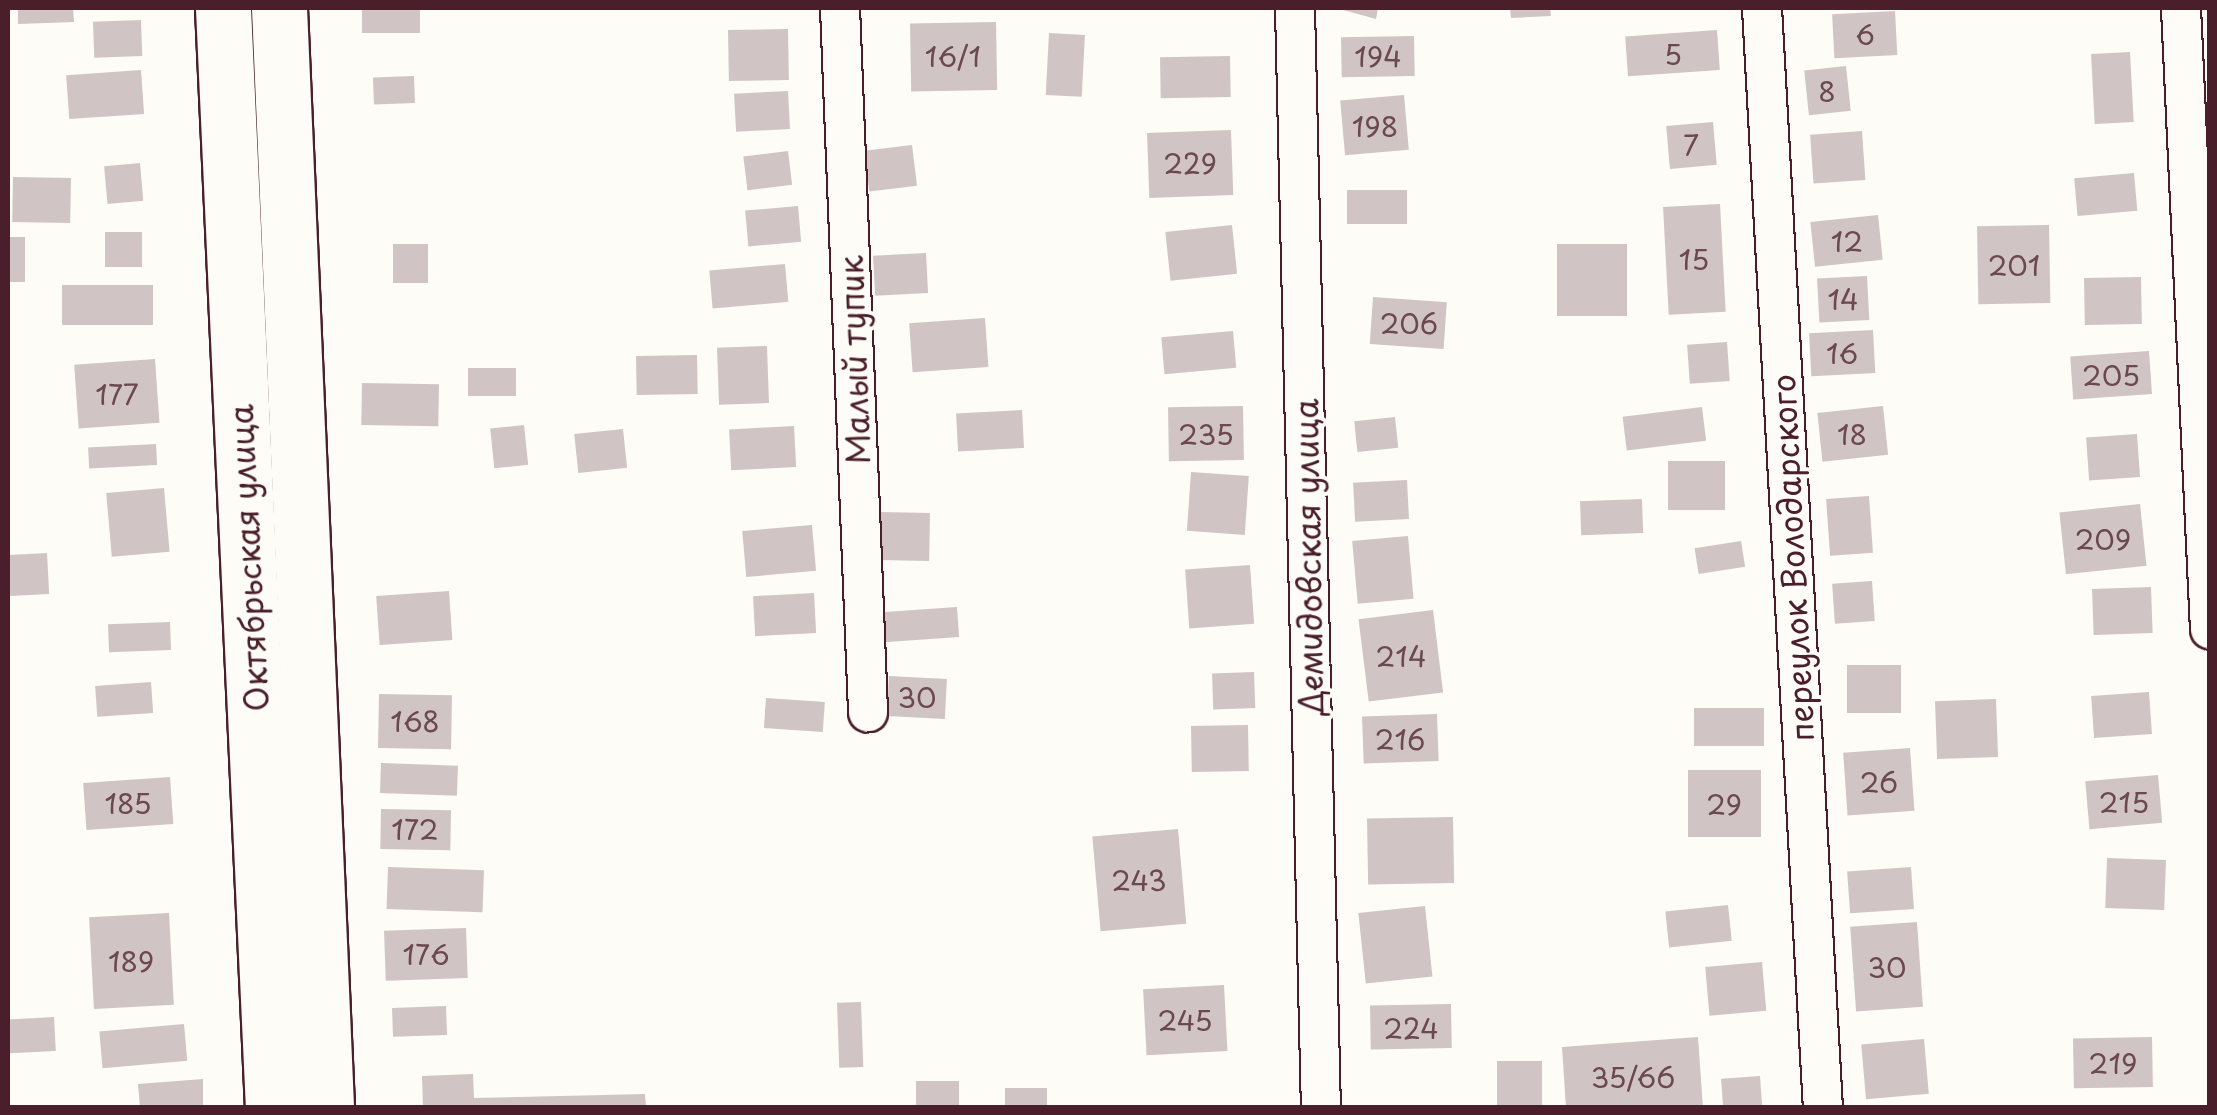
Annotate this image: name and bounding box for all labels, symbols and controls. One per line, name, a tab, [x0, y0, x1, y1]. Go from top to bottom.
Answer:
house number: 6	[1855, 17, 1875, 51]
house number: 5	[1664, 37, 1682, 71]
house number: 16/1	[925, 39, 981, 73]
house number: 194	[1354, 39, 1402, 73]
house number: 8	[1818, 74, 1836, 108]
house number: 198	[1352, 109, 1398, 143]
house number: 7	[1683, 128, 1699, 162]
house number: 229	[1163, 146, 1217, 180]
house number: 12	[1831, 224, 1863, 258]
house number: 15	[1679, 242, 1709, 276]
house number: 201	[1988, 248, 2040, 282]
street label: Малый тупик	[831, 255, 877, 465]
house number: 14	[1827, 282, 1859, 316]
house number: 206	[1380, 306, 1438, 340]
house number: 16	[1826, 336, 1858, 370]
house number: 205	[2082, 358, 2140, 392]
street label: переулок Володарского	[1763, 373, 1821, 743]
house number: 177	[95, 377, 139, 411]
street label: Демидовская улица	[1286, 398, 1330, 716]
street label: Октябрьская улица	[221, 402, 275, 714]
house number: 235	[1178, 417, 1234, 451]
house number: 18	[1837, 417, 1867, 451]
house number: 209	[2075, 522, 2131, 556]
house number: 214	[1376, 639, 1426, 673]
house number: 30	[898, 680, 936, 714]
house number: 168	[390, 704, 440, 738]
house number: 216	[1375, 722, 1425, 756]
house number: 26	[1860, 765, 1898, 799]
house number: 215	[2099, 785, 2149, 819]
house number: 185	[104, 786, 152, 820]
house number: 29	[1706, 787, 1742, 821]
house number: 172	[391, 812, 439, 846]
house number: 243	[1111, 863, 1167, 897]
house number: 176	[402, 937, 450, 971]
house number: 189	[108, 944, 154, 978]
house number: 30	[1868, 950, 1906, 984]
house number: 245	[1158, 1003, 1212, 1037]
house number: 224	[1383, 1011, 1439, 1045]
house number: 219	[2089, 1046, 2137, 1080]
house number: 35/66	[1591, 1060, 1675, 1094]

